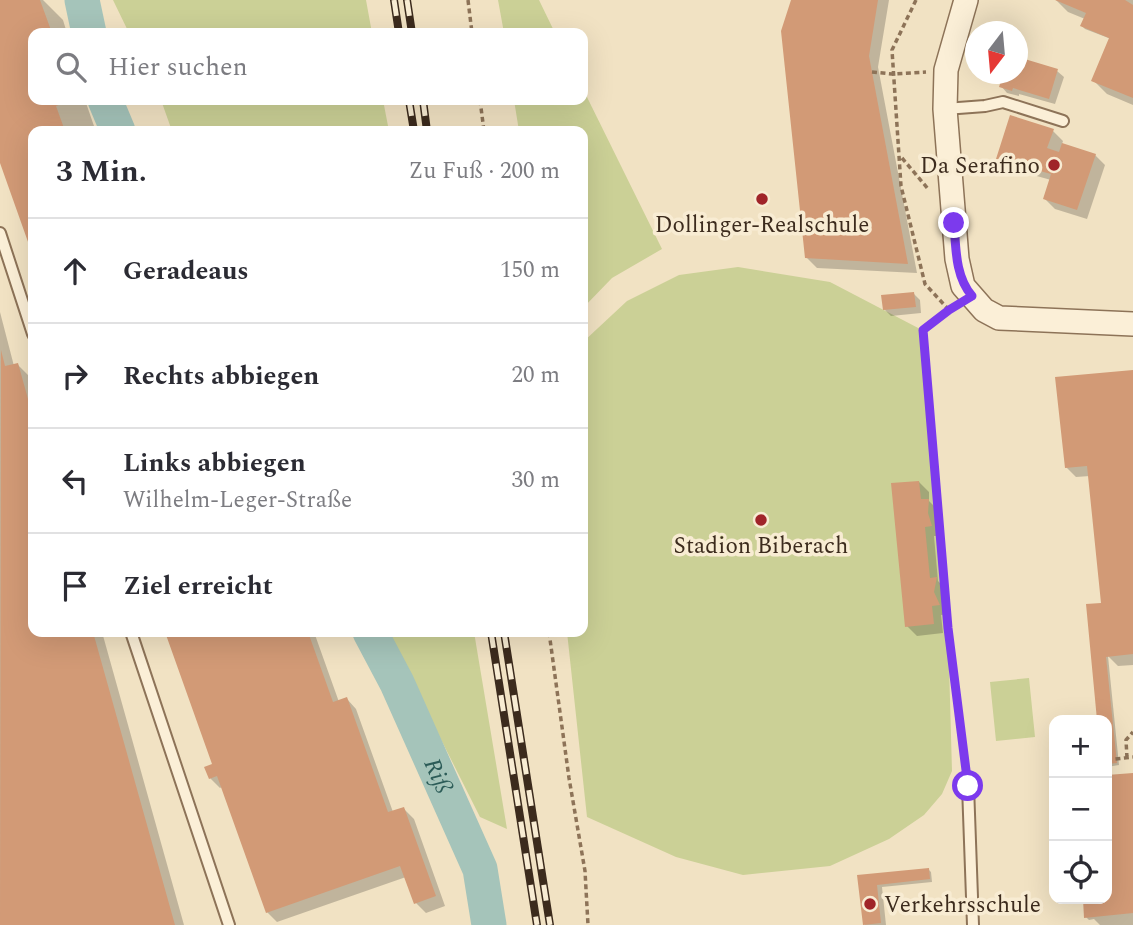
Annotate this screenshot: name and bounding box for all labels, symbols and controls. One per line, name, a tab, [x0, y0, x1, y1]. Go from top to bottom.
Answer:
north arrow	[965, 21, 1028, 84]
search box	[28, 28, 588, 105]
text: Hier suchen	[108, 47, 248, 87]
icon: search	[52, 48, 90, 86]
text: 3 Min.	[56, 149, 147, 195]
place label: Da Serafino	[920, 149, 1040, 184]
text: Zu Fuß · 200 m	[409, 154, 560, 189]
marker: Da Serafino	[1046, 157, 1062, 173]
marker: Dollinger-Realschule	[754, 191, 770, 207]
route end	[938, 207, 969, 238]
place label: Dollinger-Realschule	[655, 208, 869, 243]
text: Geradeaus	[123, 251, 249, 291]
icon: ahead	[56, 252, 94, 290]
text: 150 m	[500, 253, 560, 288]
text: Rechts abbiegen	[123, 356, 319, 396]
icon: right	[56, 357, 94, 395]
text: 20 m	[511, 358, 560, 393]
text: Links abbiegen	[123, 443, 306, 483]
icon: left	[56, 462, 94, 500]
text: 30 m	[511, 463, 560, 498]
text: Wilhelm-Leger-Straße	[123, 483, 352, 518]
marker: Stadion Biberach	[753, 512, 769, 528]
place label: Stadion Biberach	[674, 529, 848, 564]
text: Ziel erreicht	[123, 566, 273, 606]
icon: arrive	[56, 567, 94, 605]
map controls	[1049, 715, 1112, 904]
button: +	[1049, 715, 1112, 778]
water label: Riß	[414, 752, 461, 800]
route start	[952, 770, 983, 801]
button: −	[1049, 778, 1112, 841]
button: locate	[1049, 841, 1112, 904]
place label: Verkehrsschule	[884, 888, 1041, 923]
marker: Verkehrsschule	[862, 896, 878, 912]

